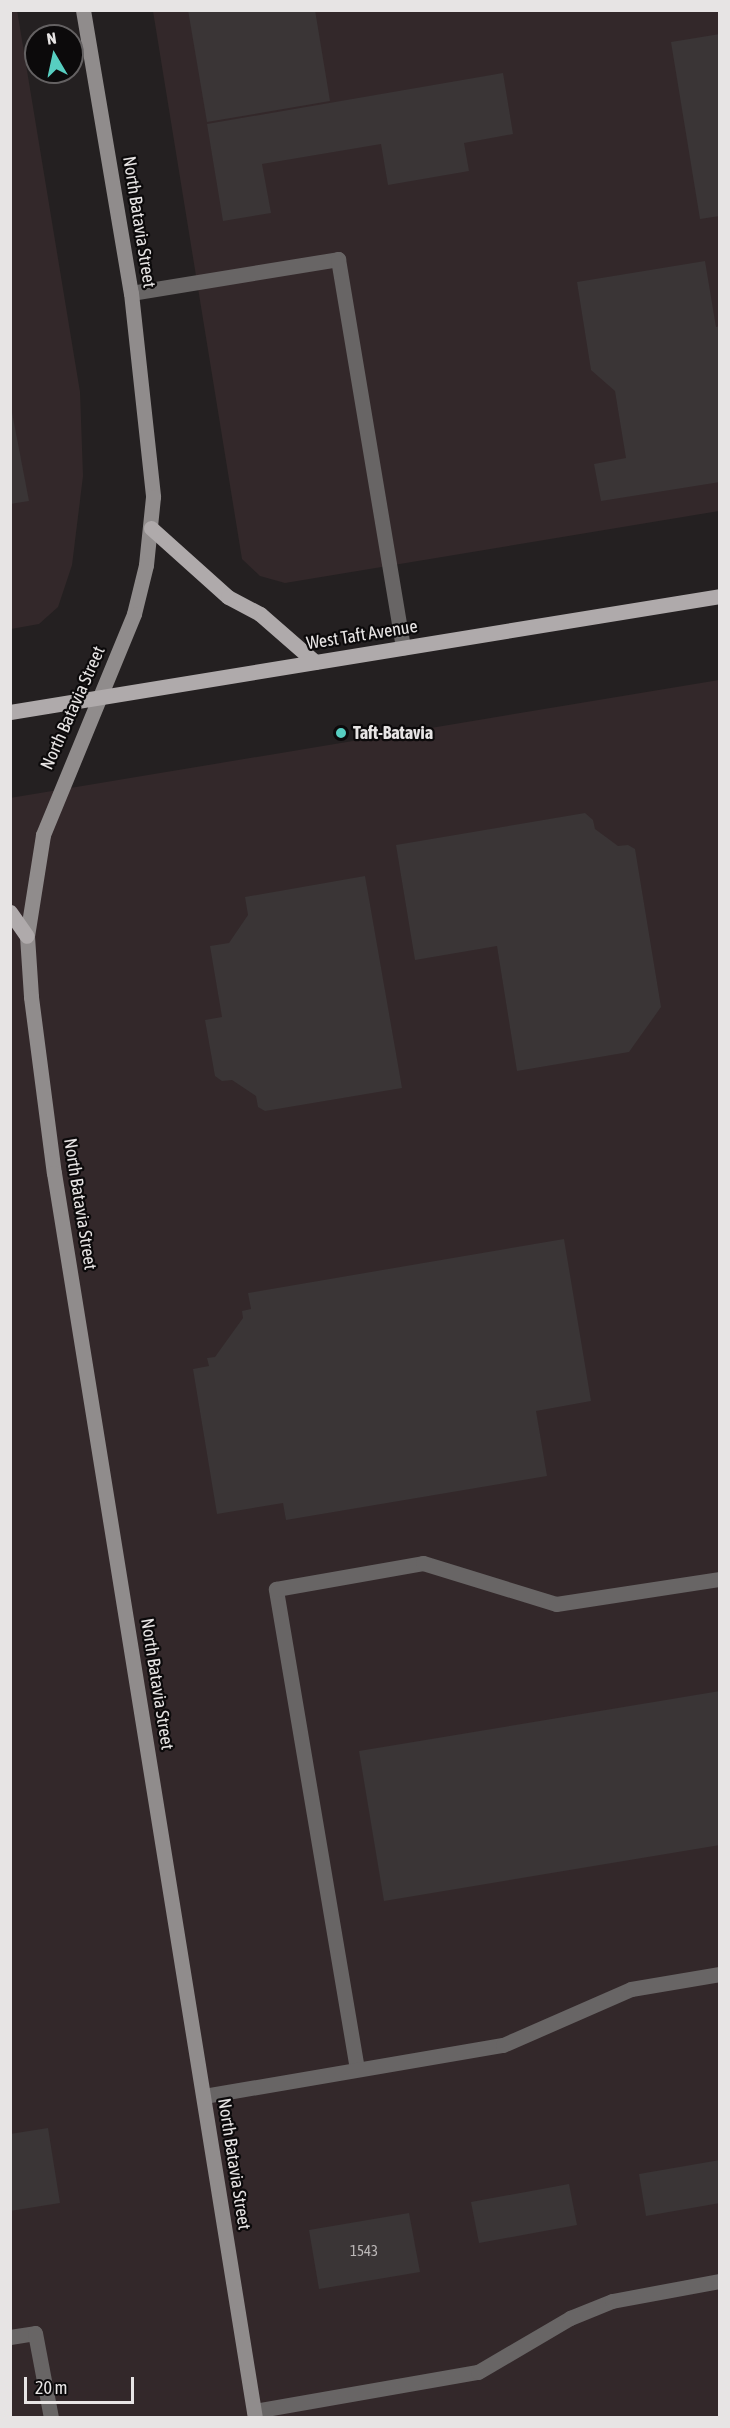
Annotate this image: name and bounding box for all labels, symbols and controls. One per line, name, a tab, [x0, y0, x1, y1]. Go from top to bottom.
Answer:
north arrow	[24, 24, 84, 84]
text: N	[45, 29, 58, 48]
street label: North Batavia Street	[118, 155, 160, 289]
street label: West Taft Avenue	[305, 616, 419, 654]
street label: North Batavia Street	[36, 643, 110, 773]
place label: Taft-Batavia	[353, 722, 433, 744]
marker: Taft-Batavia	[334, 726, 348, 740]
street label: North Batavia Street	[59, 1137, 101, 1271]
street label: North Batavia Street	[136, 1617, 178, 1751]
street label: North Batavia Street	[213, 2097, 255, 2231]
house number: 1543	[350, 2242, 378, 2260]
scale bar	[27, 2365, 136, 2403]
text: 20 m	[35, 2377, 67, 2398]

